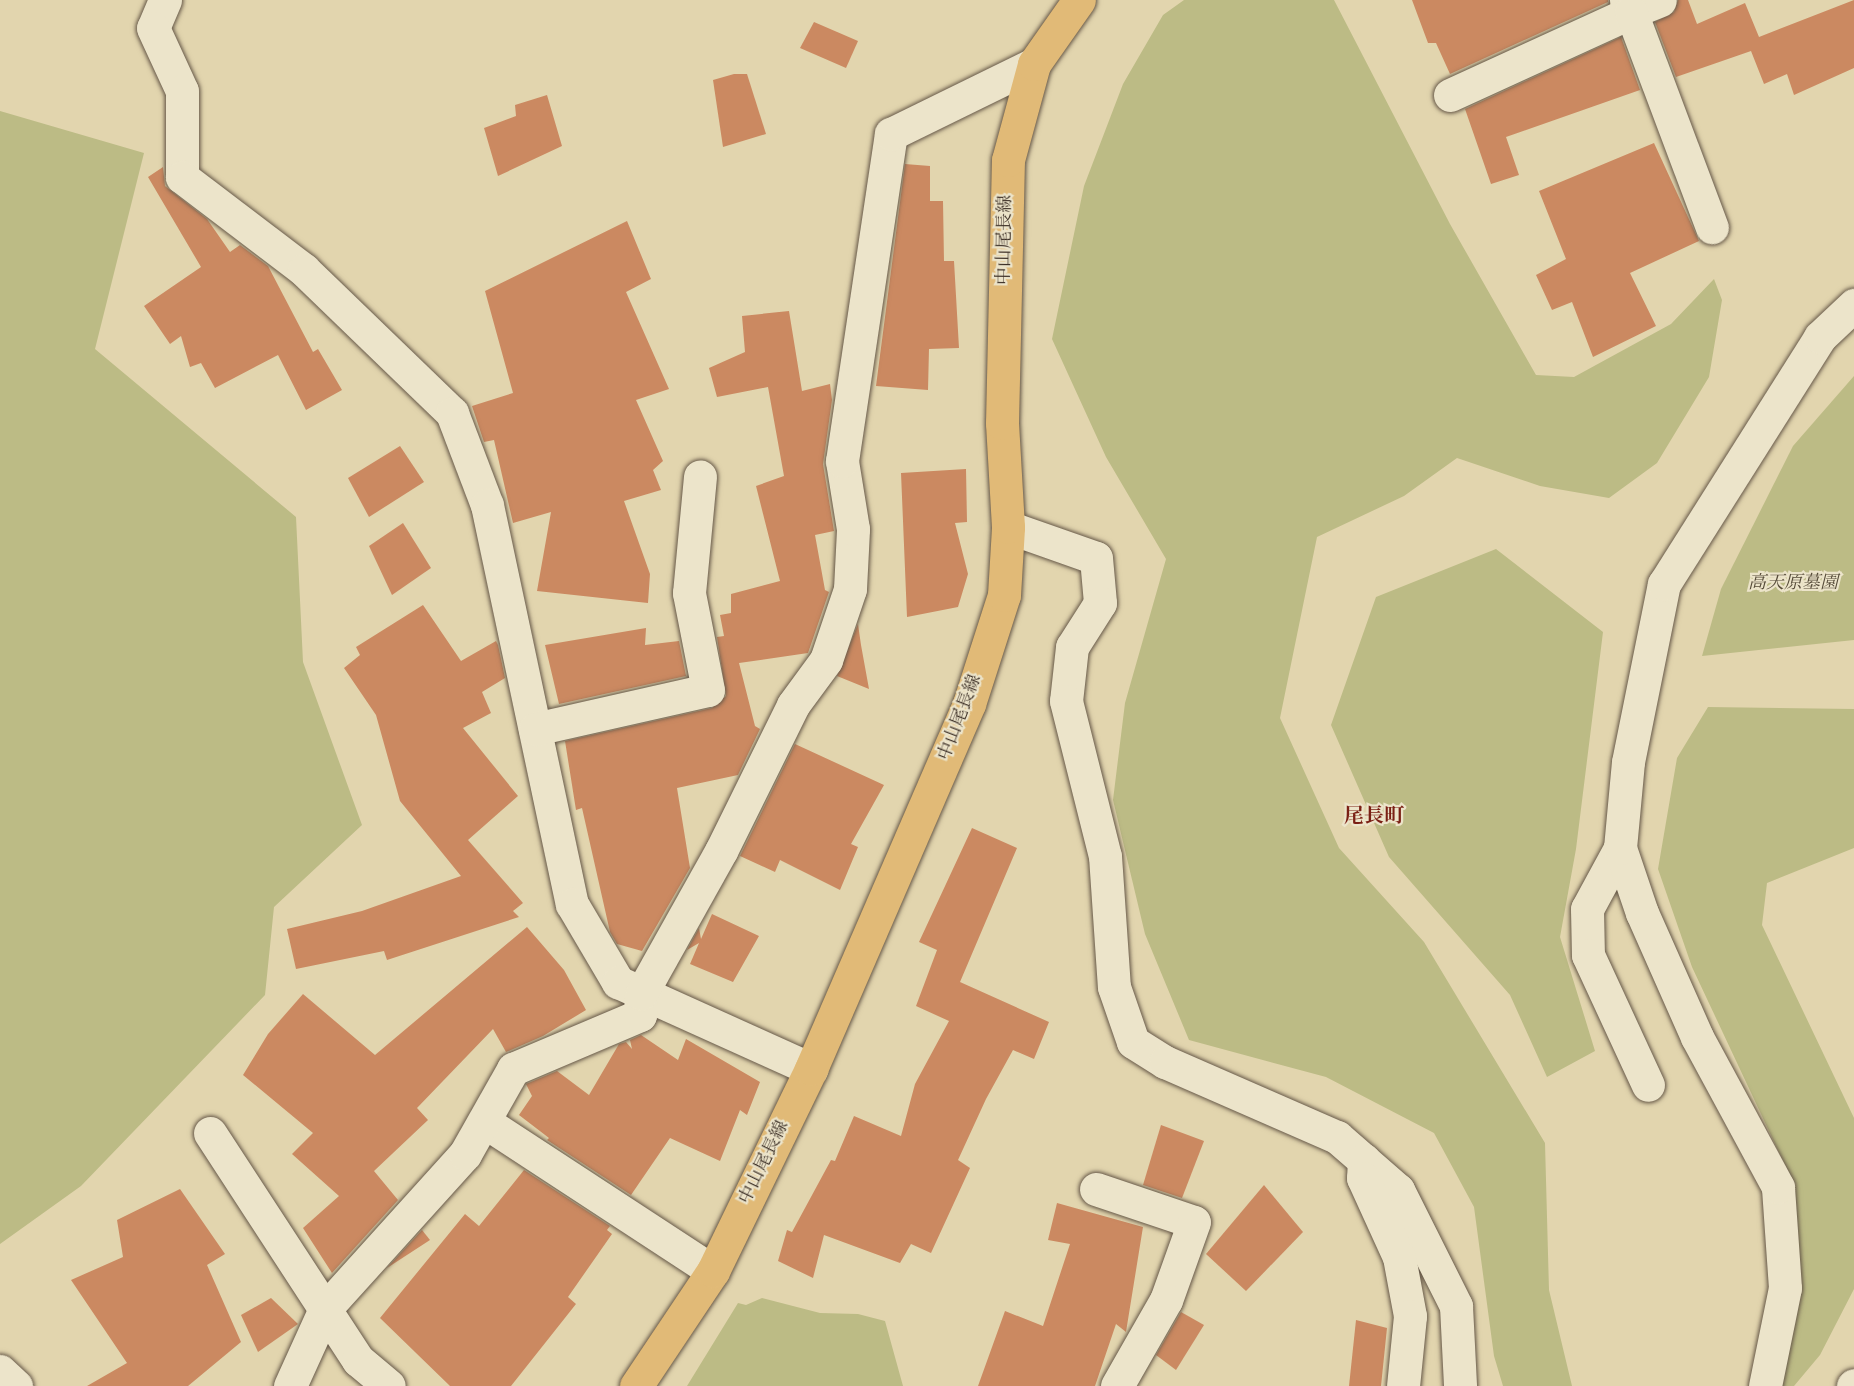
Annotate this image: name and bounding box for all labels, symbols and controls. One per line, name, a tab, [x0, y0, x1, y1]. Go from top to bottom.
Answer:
street label: 中山尾長線	[994, 195, 1018, 285]
park label: 高天原墓園	[1748, 573, 1838, 595]
street label: 中山尾長線	[935, 672, 987, 764]
district label: 尾長町	[1344, 805, 1404, 829]
street label: 中山尾長線	[736, 1118, 794, 1208]

